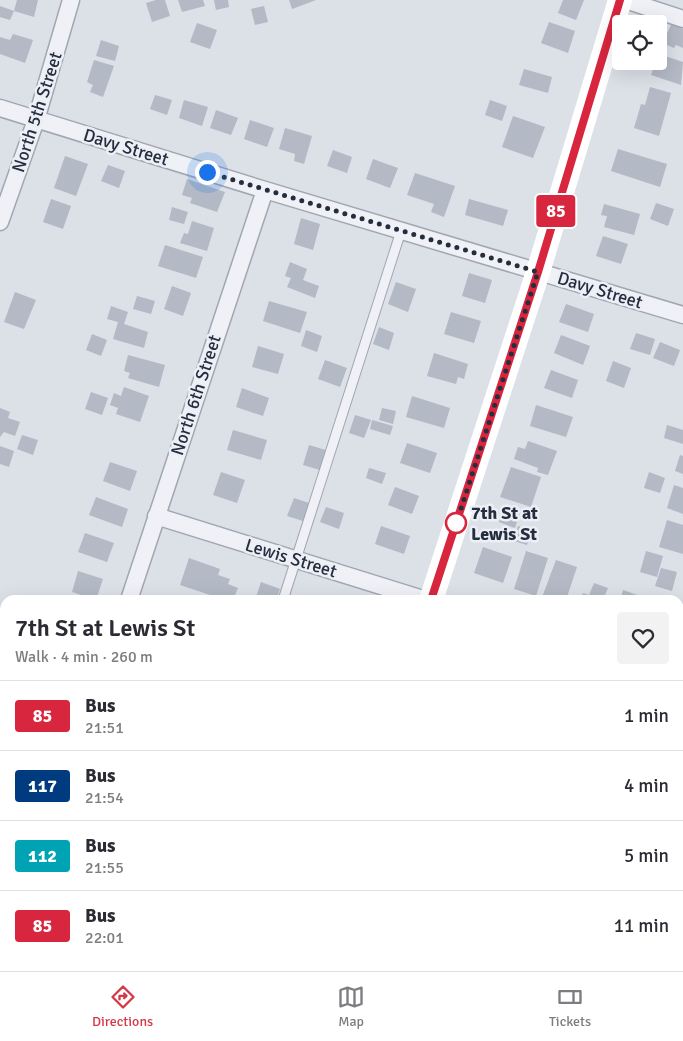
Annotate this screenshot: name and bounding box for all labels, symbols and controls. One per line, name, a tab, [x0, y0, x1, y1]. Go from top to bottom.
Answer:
map controls	[612, 15, 667, 70]
button: locate	[612, 15, 667, 70]
street label: North 5th Street	[7, 49, 67, 175]
street label: Davy Street	[81, 124, 171, 170]
your location	[195, 160, 220, 185]
line badge: 85	[534, 195, 578, 227]
text: 85	[546, 200, 566, 222]
street label: Davy Street	[555, 267, 645, 313]
street label: North 6th Street	[166, 332, 226, 458]
place label: 7th St at Lewis St	[471, 502, 538, 545]
marker: 7th St at Lewis St	[445, 512, 467, 534]
street label: Lewis Street	[243, 534, 339, 582]
button: heart	[617, 612, 669, 664]
text: 7th St at Lewis St	[15, 613, 195, 643]
text: Walk · 4 min · 260 m	[15, 647, 153, 667]
text: Bus	[85, 694, 116, 718]
text: 1 min	[624, 704, 669, 728]
text: 85	[33, 705, 52, 727]
text: 21:51	[85, 718, 124, 738]
text: Bus	[85, 764, 116, 788]
text: 4 min	[624, 774, 669, 798]
text: 117	[28, 775, 57, 797]
text: 21:54	[85, 788, 124, 808]
text: Bus	[85, 834, 116, 858]
text: 5 min	[624, 844, 669, 868]
text: 112	[28, 845, 57, 867]
text: 21:55	[85, 858, 124, 878]
text: Bus	[85, 904, 116, 928]
text: 11 min	[614, 914, 669, 938]
text: 85	[33, 915, 52, 937]
text: 22:01	[85, 928, 124, 948]
tab: Directions	[92, 983, 153, 1030]
tab: Map	[337, 983, 365, 1030]
tab: Tickets	[549, 983, 591, 1030]

